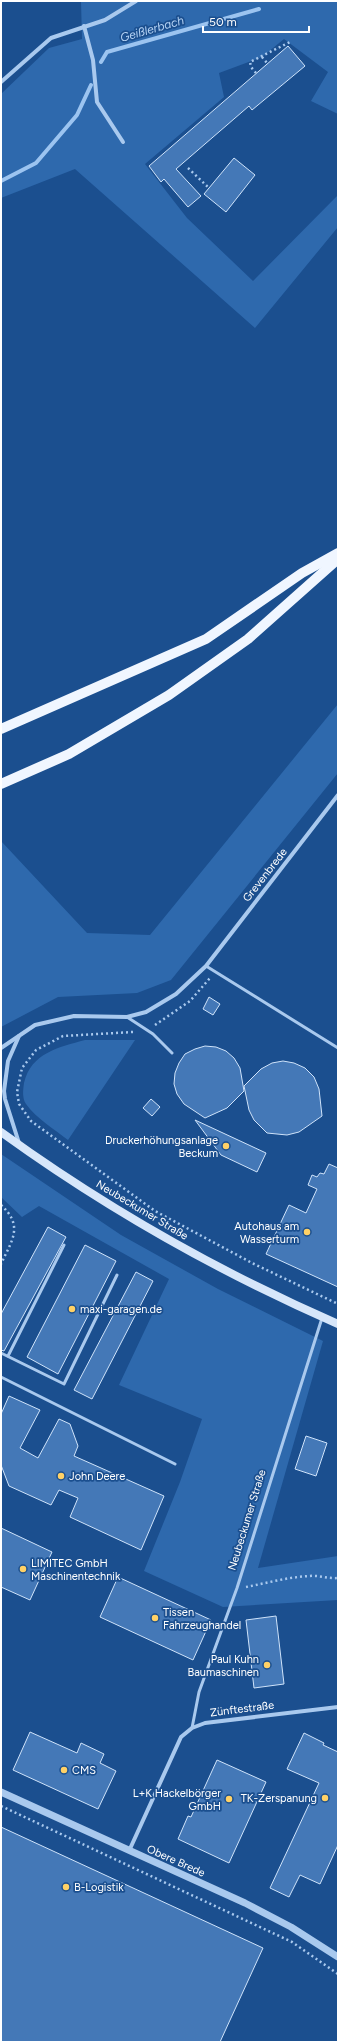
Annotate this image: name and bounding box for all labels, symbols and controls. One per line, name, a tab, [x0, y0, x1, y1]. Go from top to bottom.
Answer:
scale bar	[203, 8, 309, 34]
water label: Geißlerbach	[118, 13, 186, 45]
text: 50 m	[209, 15, 237, 29]
street label: Grevenbrede	[240, 846, 290, 904]
place label: Druckerhöhungsanlage Beckum	[105, 1134, 218, 1160]
marker: Druckerhöhungsanlage Beckum	[221, 1141, 231, 1151]
street label: Neubeckumer Straße	[94, 1177, 190, 1243]
place label: Autohaus am Wasserturm	[234, 1220, 299, 1246]
marker: Autohaus am Wasserturm	[302, 1227, 312, 1237]
place label: maxi-garagen.de	[80, 1303, 162, 1316]
marker: maxi-garagen.de	[67, 1304, 77, 1314]
street label: Neubeckumer Straße	[225, 1468, 269, 1572]
place label: John Deere	[69, 1470, 125, 1483]
marker: John Deere	[56, 1471, 66, 1481]
place label: LIMITEC GmbH Maschinentechnik	[31, 1557, 121, 1583]
marker: LIMITEC GmbH Maschinentechnik	[18, 1564, 28, 1574]
place label: Tissen Fahrzeughandel	[163, 1606, 241, 1632]
marker: Tissen Fahrzeughandel	[150, 1613, 160, 1623]
place label: Paul Kuhn Baumaschinen	[188, 1653, 259, 1679]
marker: Paul Kuhn Baumaschinen	[262, 1660, 272, 1670]
street label: Zünftestraße	[209, 1699, 275, 1719]
place label: CMS	[72, 1764, 96, 1777]
marker: CMS	[59, 1765, 69, 1775]
place label: L+K Hackelbörger GmbH	[133, 1787, 221, 1813]
place label: TK-Zerspanung	[241, 1792, 317, 1805]
marker: TK-Zerspanung	[320, 1793, 330, 1803]
marker: L+K Hackelbörger GmbH	[224, 1794, 234, 1804]
street label: Obere Brede	[145, 1842, 207, 1880]
place label: B-Logistik	[74, 1881, 124, 1894]
marker: B-Logistik	[61, 1882, 71, 1892]

